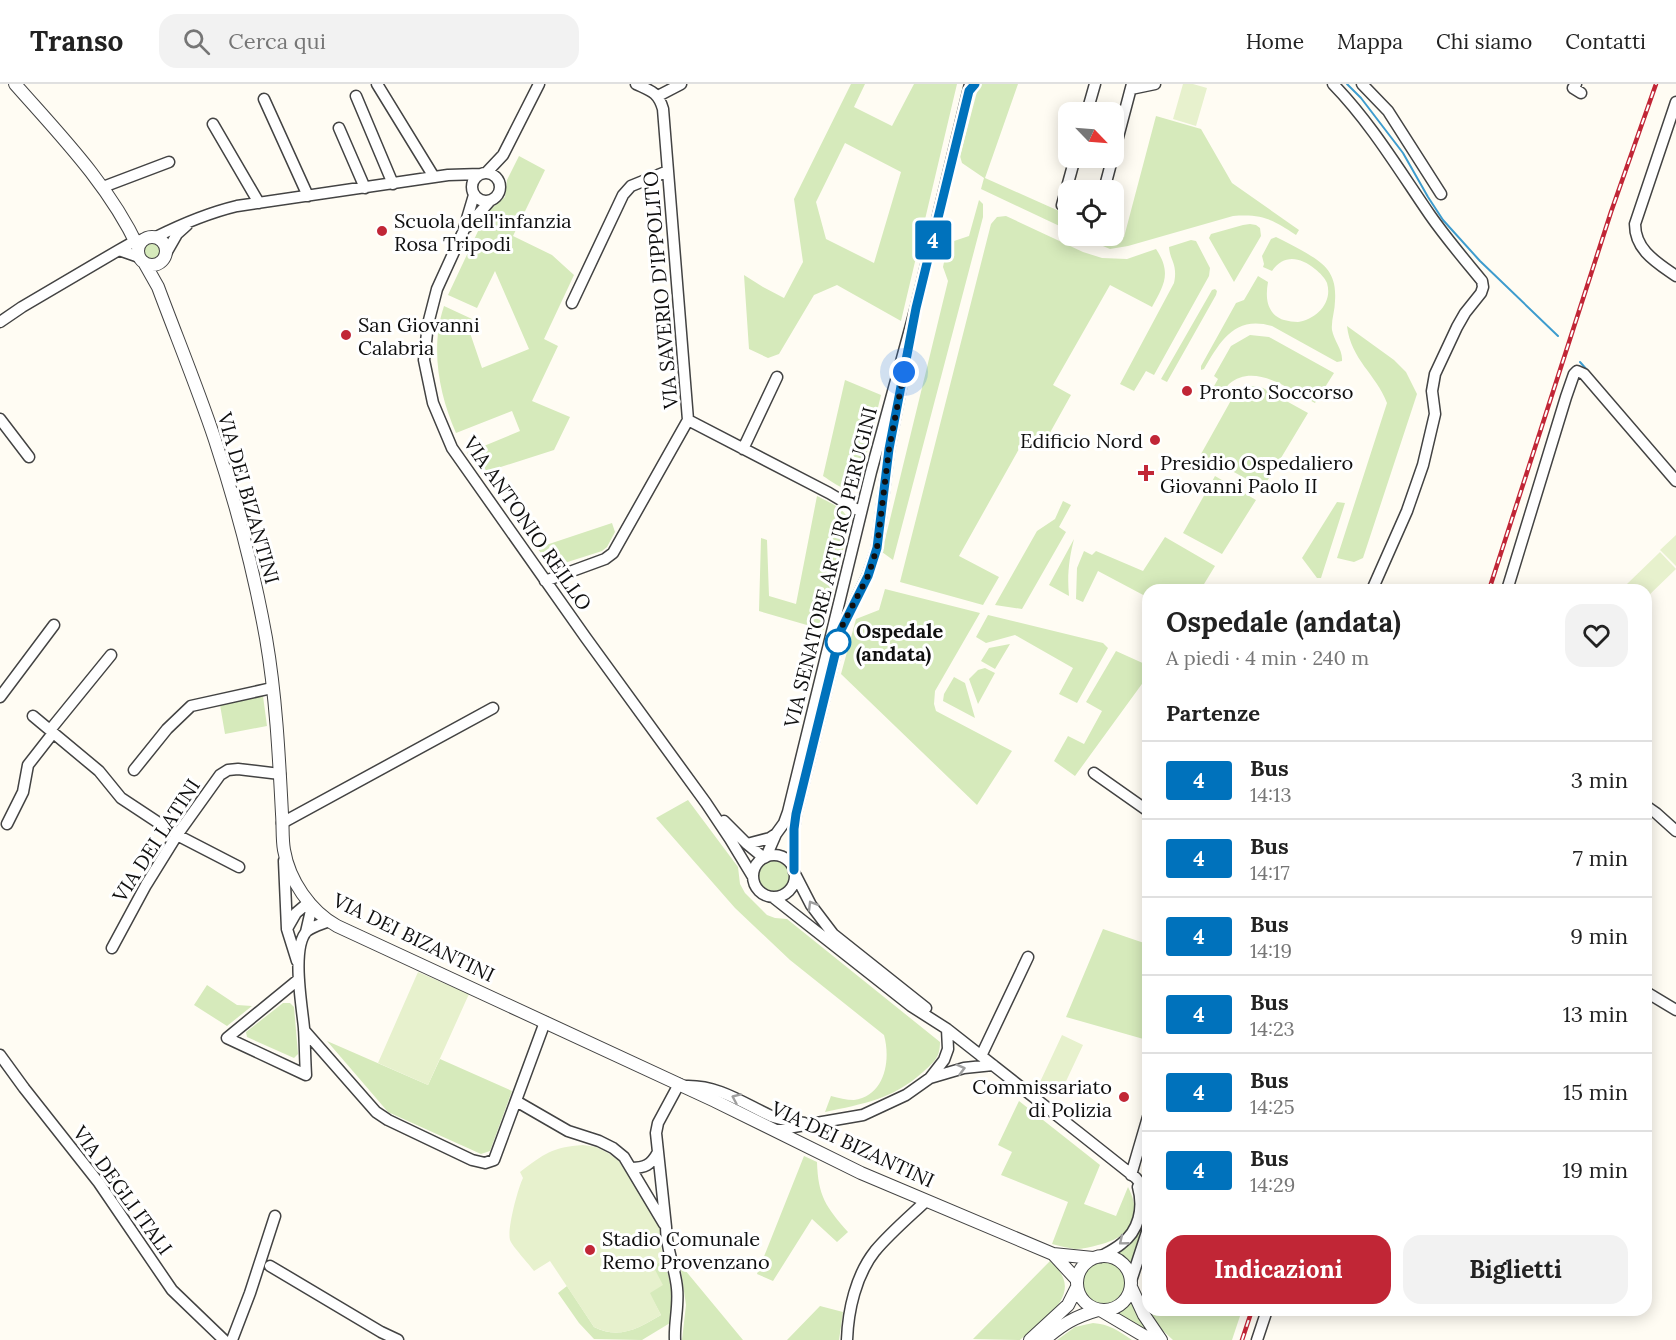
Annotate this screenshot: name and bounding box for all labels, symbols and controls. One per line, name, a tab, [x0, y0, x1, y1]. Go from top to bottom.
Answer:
search box	[159, 14, 579, 68]
text: Transo	[30, 23, 123, 59]
icon: search	[180, 25, 213, 58]
text: Cerca qui	[228, 27, 326, 55]
text: Home	[1246, 28, 1304, 55]
text: Mappa	[1337, 28, 1403, 55]
text: Chi siamo	[1436, 28, 1532, 55]
text: Contatti	[1565, 28, 1646, 55]
north arrow	[1058, 102, 1124, 168]
map controls	[1058, 102, 1124, 246]
street label: VIA SAVERIO D'IPPOLITO	[637, 170, 683, 411]
button: locate	[1058, 180, 1124, 246]
place label: Scuola dell'infanzia Rosa Tripodi	[394, 208, 572, 256]
line badge: 4	[914, 220, 952, 260]
marker: Scuola dell'infanzia Rosa Tripodi	[375, 224, 389, 238]
text: 4	[927, 227, 939, 254]
place label: San Giovanni Calabria	[358, 312, 480, 360]
marker: San Giovanni Calabria	[339, 328, 353, 342]
your location	[889, 357, 919, 387]
place label: Pronto Soccorso	[1199, 379, 1353, 404]
marker: Pronto Soccorso	[1180, 384, 1194, 398]
street label: VIA SENATORE ARTURO PERUGINI	[778, 404, 882, 731]
street label: VIA DEI BIZANTINI	[212, 409, 285, 587]
place label: Edificio Nord	[1020, 428, 1143, 453]
street label: VIA ANTONIO REILLO	[458, 430, 598, 615]
marker: Edificio Nord	[1148, 433, 1162, 447]
place label: Presidio Ospedaliero Giovanni Paolo II	[1160, 450, 1353, 498]
marker: Presidio Ospedaliero Giovanni Paolo II	[1137, 464, 1155, 482]
text: Ospedale (andata)	[1166, 604, 1401, 640]
button: heart	[1565, 604, 1628, 667]
place label: Ospedale (andata)	[856, 618, 943, 667]
marker: Ospedale (andata)	[825, 629, 851, 655]
text: A piedi · 4 min · 240 m	[1166, 645, 1369, 670]
text: Partenze	[1166, 699, 1260, 727]
text: Bus	[1250, 754, 1289, 782]
text: 3 min	[1571, 766, 1628, 794]
text: 4	[1193, 767, 1205, 794]
street label: VIA DEI LATINI	[106, 774, 205, 907]
text: 14:13	[1250, 782, 1292, 807]
text: Bus	[1250, 832, 1289, 860]
text: 7 min	[1573, 844, 1628, 872]
text: 4	[1193, 845, 1205, 872]
text: 14:17	[1250, 860, 1290, 885]
street label: VIA DEI BIZANTINI	[328, 887, 499, 987]
one-way arrow	[808, 901, 819, 911]
text: Bus	[1250, 910, 1289, 938]
text: 9 min	[1570, 922, 1628, 950]
text: 4	[1193, 923, 1205, 950]
text: 14:19	[1250, 938, 1292, 963]
text: Bus	[1250, 988, 1289, 1016]
text: 13 min	[1563, 1000, 1628, 1028]
text: 4	[1193, 1001, 1205, 1028]
text: 14:23	[1250, 1016, 1295, 1041]
one-way arrow	[955, 1064, 966, 1076]
text: Bus	[1250, 1066, 1289, 1094]
place label: Commissariato di Polizia	[972, 1074, 1112, 1122]
text: 15 min	[1563, 1078, 1628, 1106]
text: 4	[1193, 1079, 1205, 1106]
marker: Commissariato di Polizia	[1117, 1090, 1131, 1104]
one-way arrow	[731, 1093, 742, 1105]
text: 14:25	[1250, 1094, 1295, 1119]
street label: VIA DEI BIZANTINI	[767, 1095, 938, 1193]
street label: VIA DEGLI ITALI	[67, 1120, 178, 1259]
text: Bus	[1250, 1144, 1289, 1172]
text: 19 min	[1562, 1156, 1628, 1184]
text: 4	[1193, 1157, 1205, 1184]
text: 14:29	[1250, 1172, 1295, 1197]
place label: Stadio Comunale Remo Provenzano	[602, 1226, 770, 1274]
one-way arrow	[1119, 1234, 1130, 1245]
button: Indicazioni	[1166, 1235, 1391, 1304]
button: Biglietti	[1403, 1235, 1628, 1304]
marker: Stadio Comunale Remo Provenzano	[583, 1243, 597, 1257]

